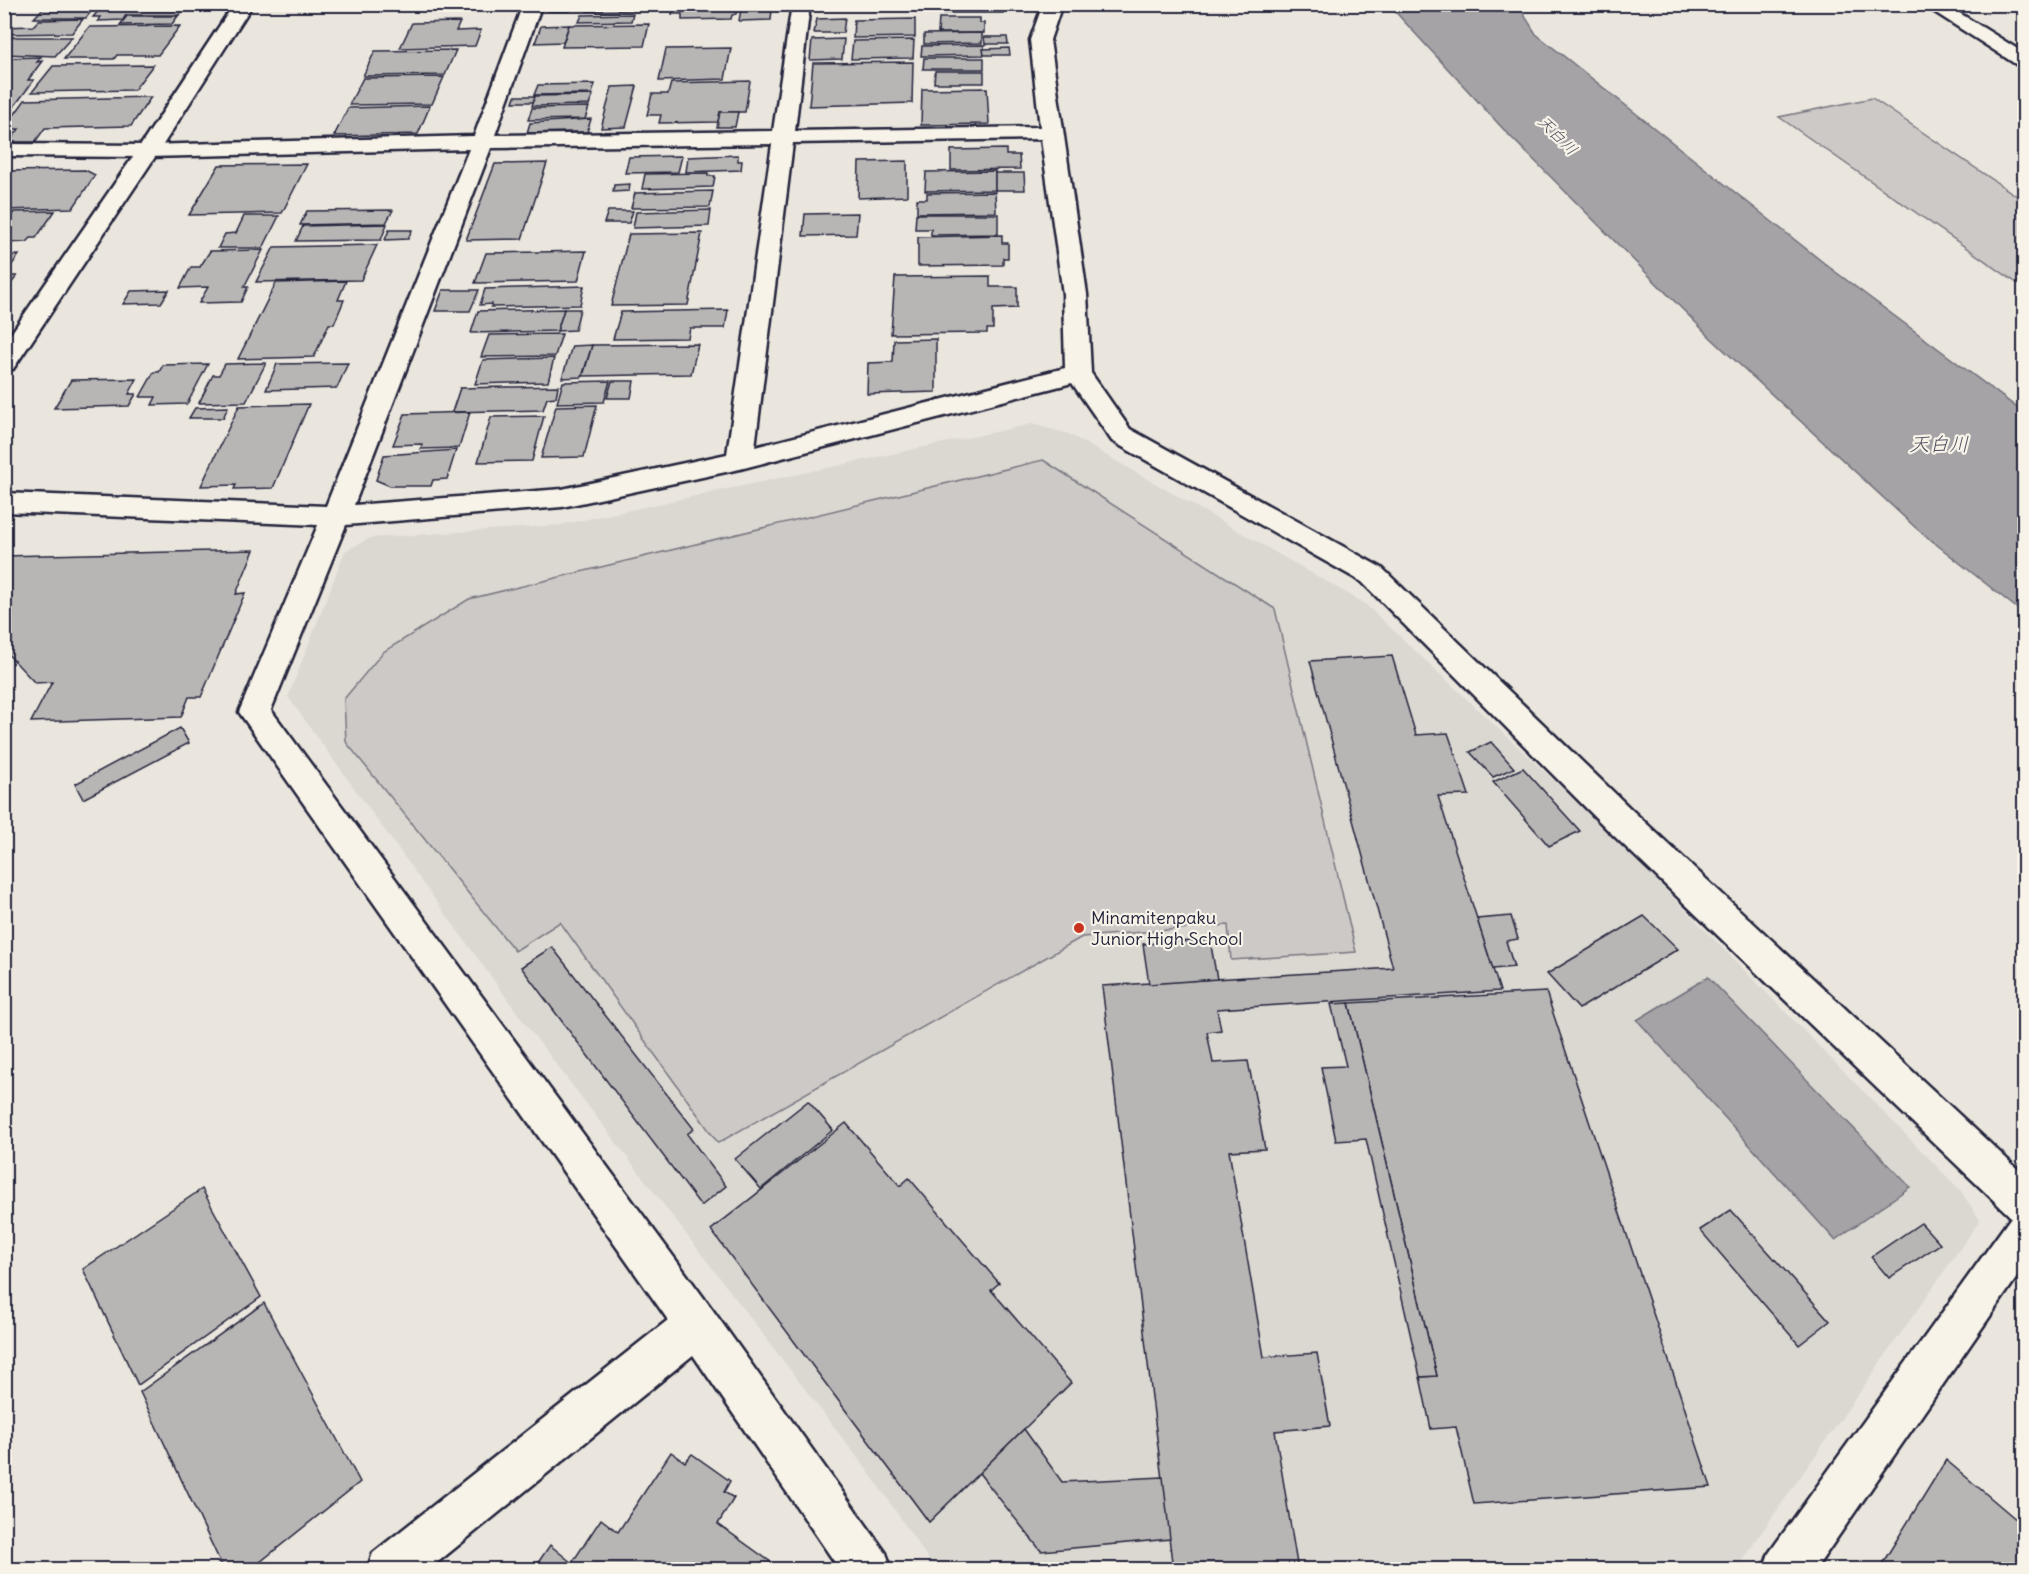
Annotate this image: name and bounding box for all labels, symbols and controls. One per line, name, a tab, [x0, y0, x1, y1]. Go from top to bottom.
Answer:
water label: 天白川	[1534, 111, 1582, 159]
water label: 天白川	[1909, 431, 1969, 456]
place label: Minamitenpaku Junior High School	[1091, 906, 1242, 950]
marker: Minamitenpaku Junior High School	[1072, 921, 1086, 935]

